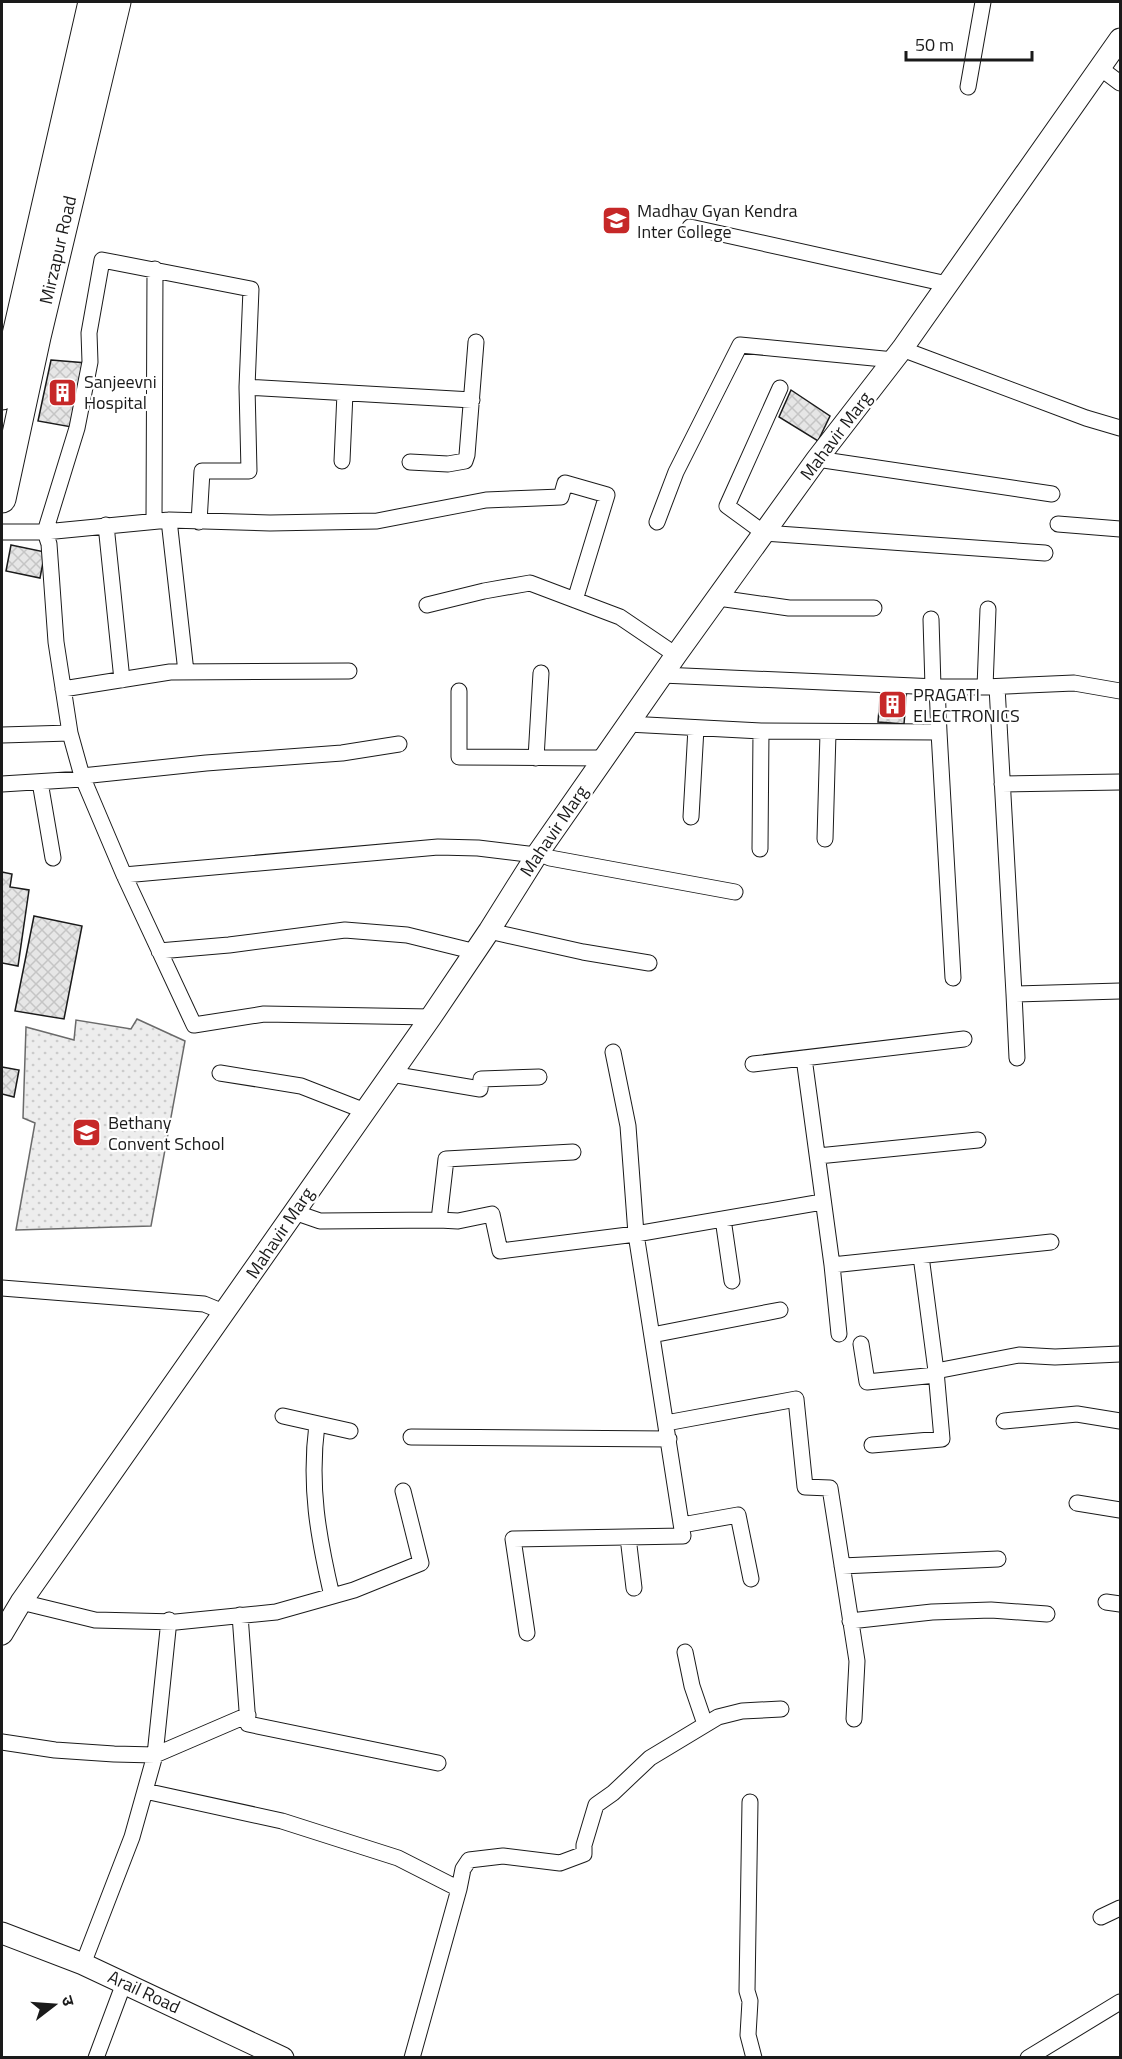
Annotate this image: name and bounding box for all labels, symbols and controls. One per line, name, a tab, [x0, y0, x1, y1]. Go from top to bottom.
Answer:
scale bar	[906, 24, 1032, 62]
text: 50 m	[915, 31, 954, 58]
street label: Mirzapur Road	[32, 193, 83, 307]
place label: Madhav Gyan Kendra Inter College	[637, 197, 798, 245]
school or university icon: Madhav Gyan Kendra Inter College	[600, 205, 632, 237]
place label: Sanjeevni Hospital	[84, 368, 157, 416]
building icon: Sanjeevni Hospital	[47, 376, 79, 408]
street label: Mahavir Marg	[793, 386, 878, 486]
place label: PRAGATI ELECTRONICS	[913, 681, 1020, 729]
building icon: PRAGATI ELECTRONICS	[876, 689, 908, 721]
street label: Mahavir Marg	[513, 780, 594, 882]
place label: Bethany Convent School	[108, 1109, 225, 1157]
school or university icon: Bethany Convent School	[71, 1117, 103, 1149]
street label: Mahavir Marg	[239, 1182, 320, 1284]
street label: Arail Road	[104, 1963, 185, 2020]
north arrow	[24, 1975, 84, 2035]
text: उ	[55, 1993, 81, 2009]

